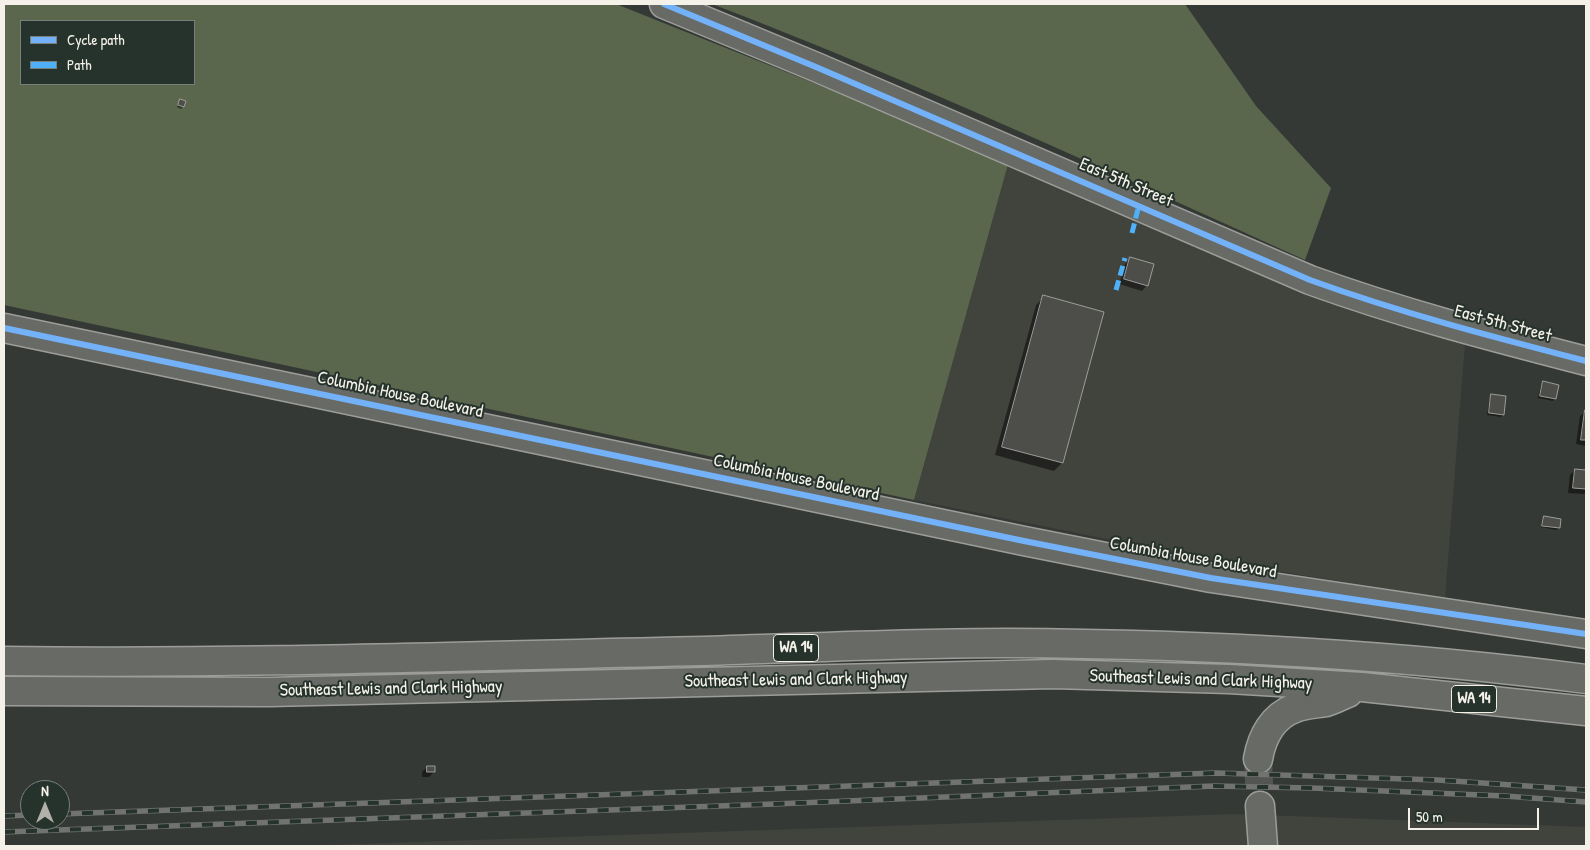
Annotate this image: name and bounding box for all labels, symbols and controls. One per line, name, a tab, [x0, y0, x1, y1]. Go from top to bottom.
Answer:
legend	[20, 20, 195, 85]
text: Cycle path	[67, 29, 125, 50]
text: Path	[67, 54, 92, 75]
street label: East 5th Street	[1076, 154, 1176, 212]
street label: East 5th Street	[1452, 301, 1554, 347]
street label: Columbia House Boulevard	[315, 367, 485, 423]
street label: Columbia House Boulevard	[711, 450, 881, 506]
street label: Columbia House Boulevard	[1108, 533, 1278, 583]
road number: WA 14	[774, 634, 818, 661]
street label: Southeast Lewis and Clark Highway	[1089, 665, 1313, 695]
street label: Southeast Lewis and Clark Highway	[684, 667, 908, 693]
street label: Southeast Lewis and Clark Highway	[279, 676, 503, 702]
road number: WA 14	[1452, 686, 1496, 712]
north arrow	[20, 780, 70, 830]
text: N	[41, 781, 49, 800]
scale bar	[1410, 798, 1541, 830]
text: 50 m	[1416, 806, 1443, 827]

